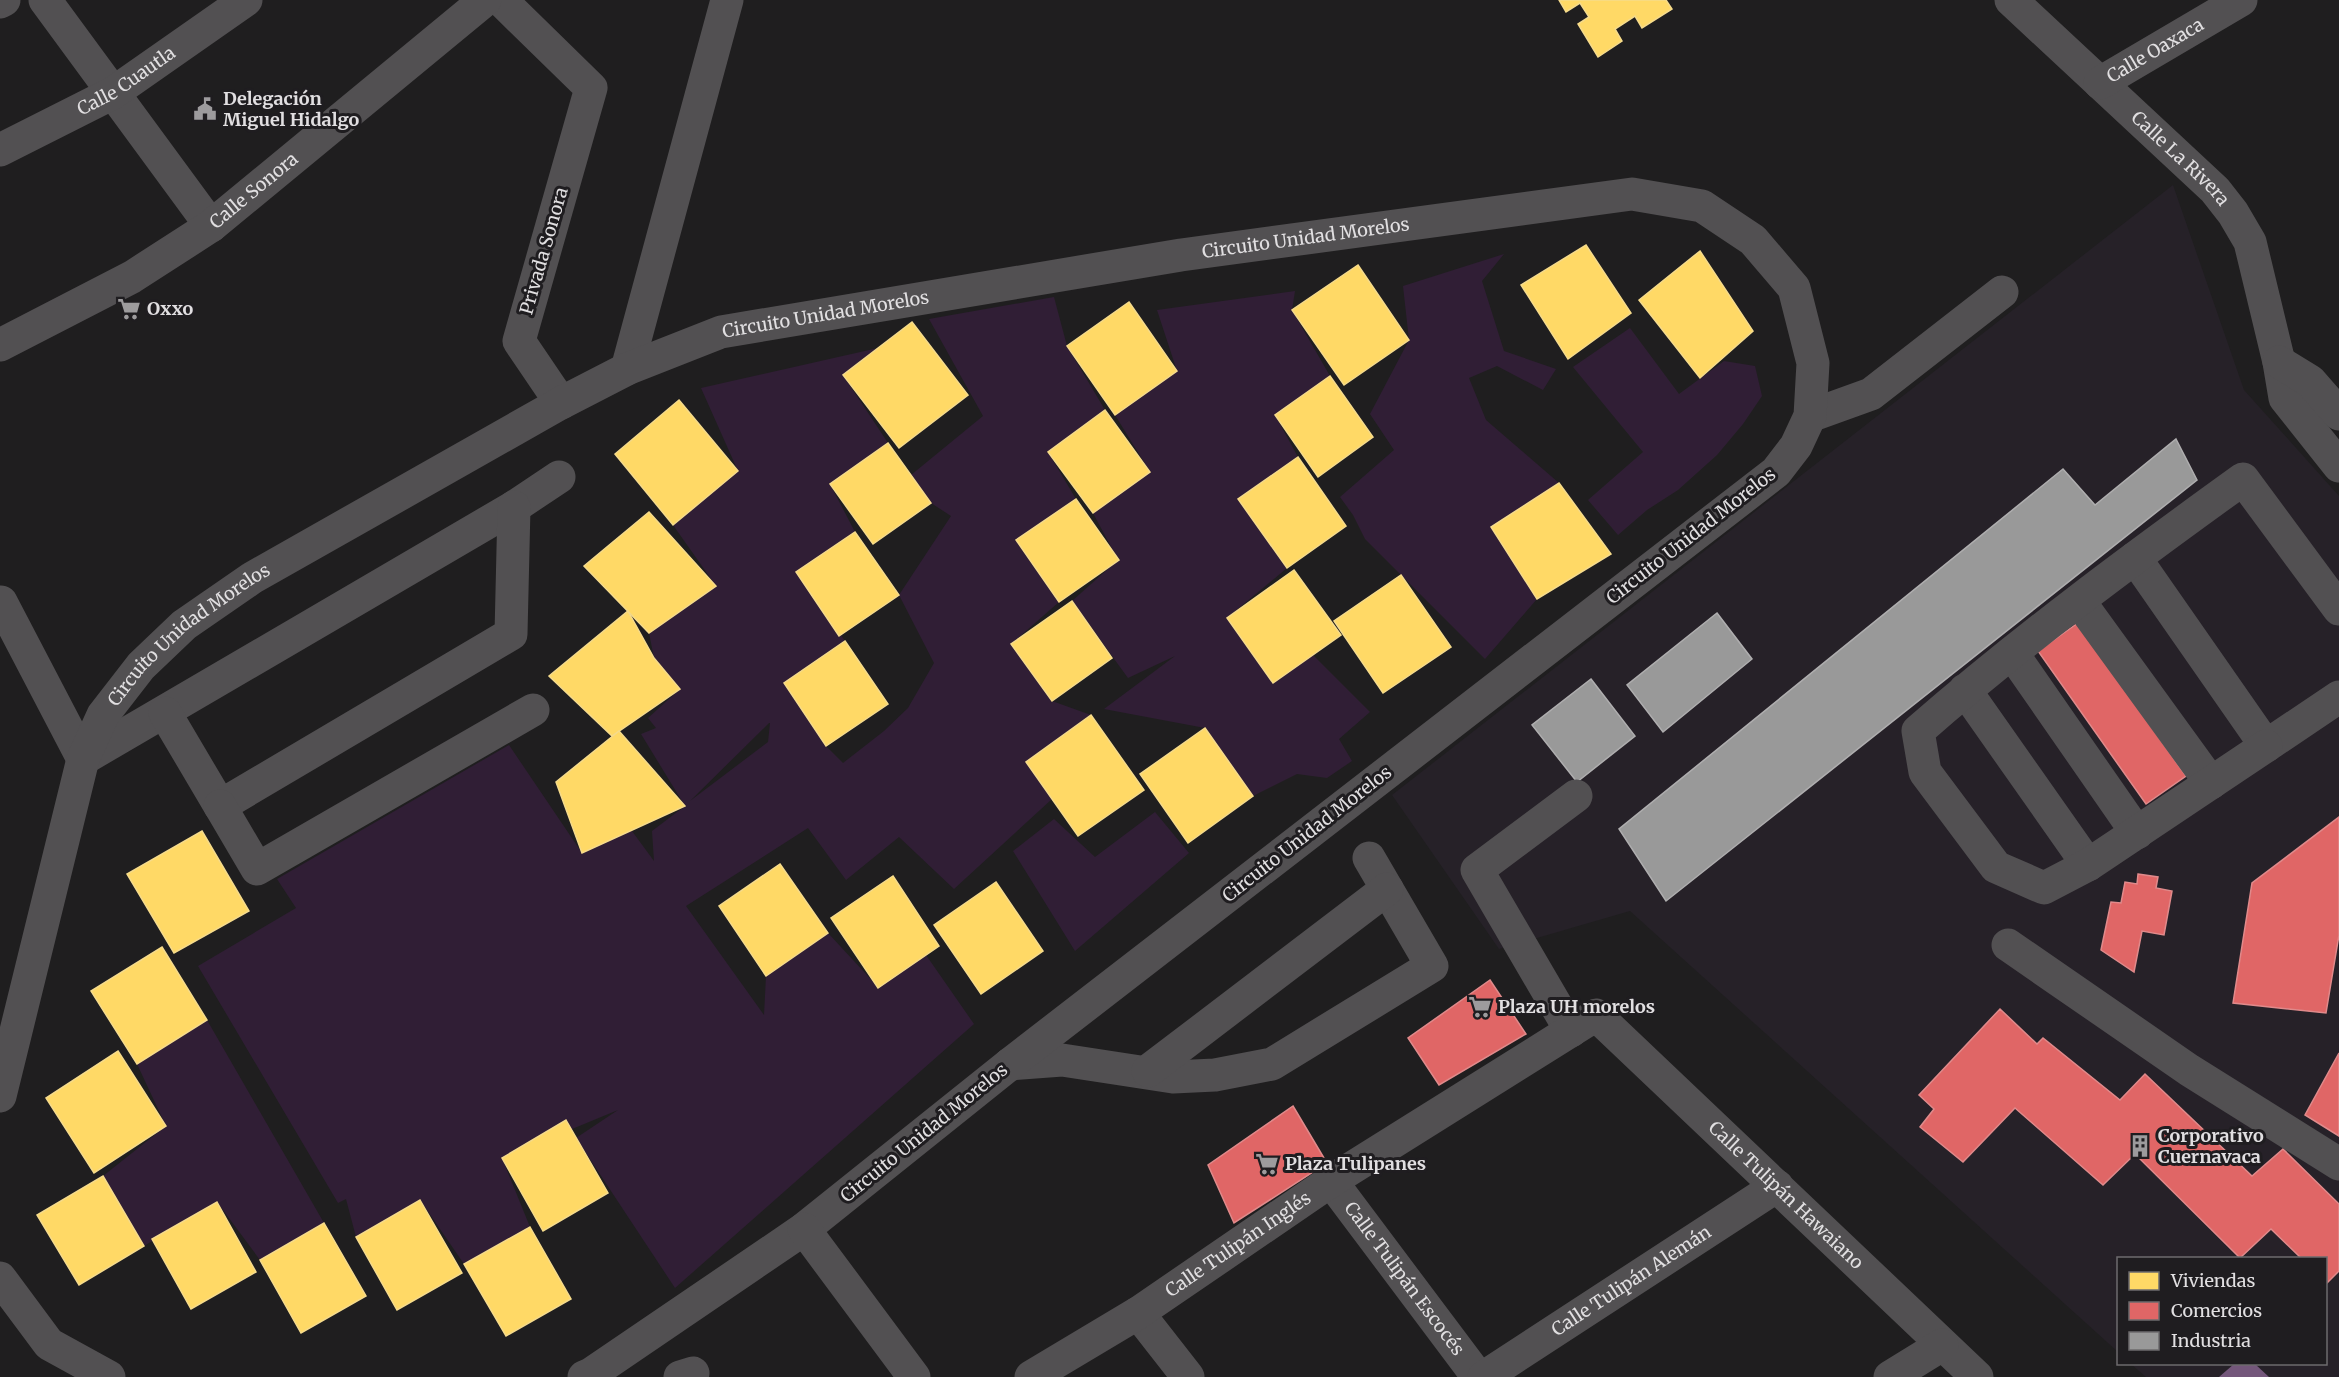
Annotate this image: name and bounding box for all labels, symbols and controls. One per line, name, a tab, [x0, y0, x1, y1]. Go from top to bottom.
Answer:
street label: Calle Oaxaca	[2102, 12, 2208, 88]
street label: Calle Cuautla	[73, 41, 180, 120]
place label: Delegación Miguel Hidalgo	[223, 87, 359, 131]
public building icon: Delegación Miguel Hidalgo	[192, 96, 218, 122]
street label: Calle La Rivera	[2127, 106, 2235, 210]
street label: Calle Sonora	[205, 147, 303, 233]
street label: Privada Sonora	[514, 184, 573, 317]
street label: Circuito Unidad Morelos	[1200, 212, 1411, 263]
street label: Circuito Unidad Morelos	[721, 285, 931, 343]
supermarket icon: Oxxo	[116, 296, 142, 322]
place label: Oxxo	[147, 297, 193, 320]
street label: Circuito Unidad Morelos	[1601, 462, 1780, 609]
street label: Circuito Unidad Morelos	[102, 558, 274, 711]
street label: Circuito Unidad Morelos	[1217, 760, 1396, 907]
supermarket icon: Plaza UH morelos	[1467, 994, 1493, 1020]
place label: Plaza UH morelos	[1498, 995, 1655, 1018]
street label: Circuito Unidad Morelos	[835, 1058, 1012, 1207]
street label: Calle Tulipán Hawaiano	[1704, 1116, 1868, 1274]
place label: Corporativo Cuernavaca	[2158, 1124, 2264, 1168]
building icon: Corporativo Cuernavaca	[2127, 1133, 2153, 1159]
supermarket icon: Plaza Tulipanes	[1254, 1151, 1280, 1177]
place label: Plaza Tulipanes	[1285, 1152, 1426, 1175]
street label: Calle Tulipán Inglés	[1161, 1186, 1315, 1302]
street label: Calle Tulipán Escocés	[1339, 1197, 1470, 1360]
street label: Calle Tulipán Alemán	[1547, 1220, 1715, 1341]
legend	[2117, 1257, 2327, 1365]
text: Viviendas	[2170, 1269, 2256, 1292]
text: Comercios	[2171, 1299, 2262, 1322]
text: Industria	[2171, 1329, 2251, 1352]

